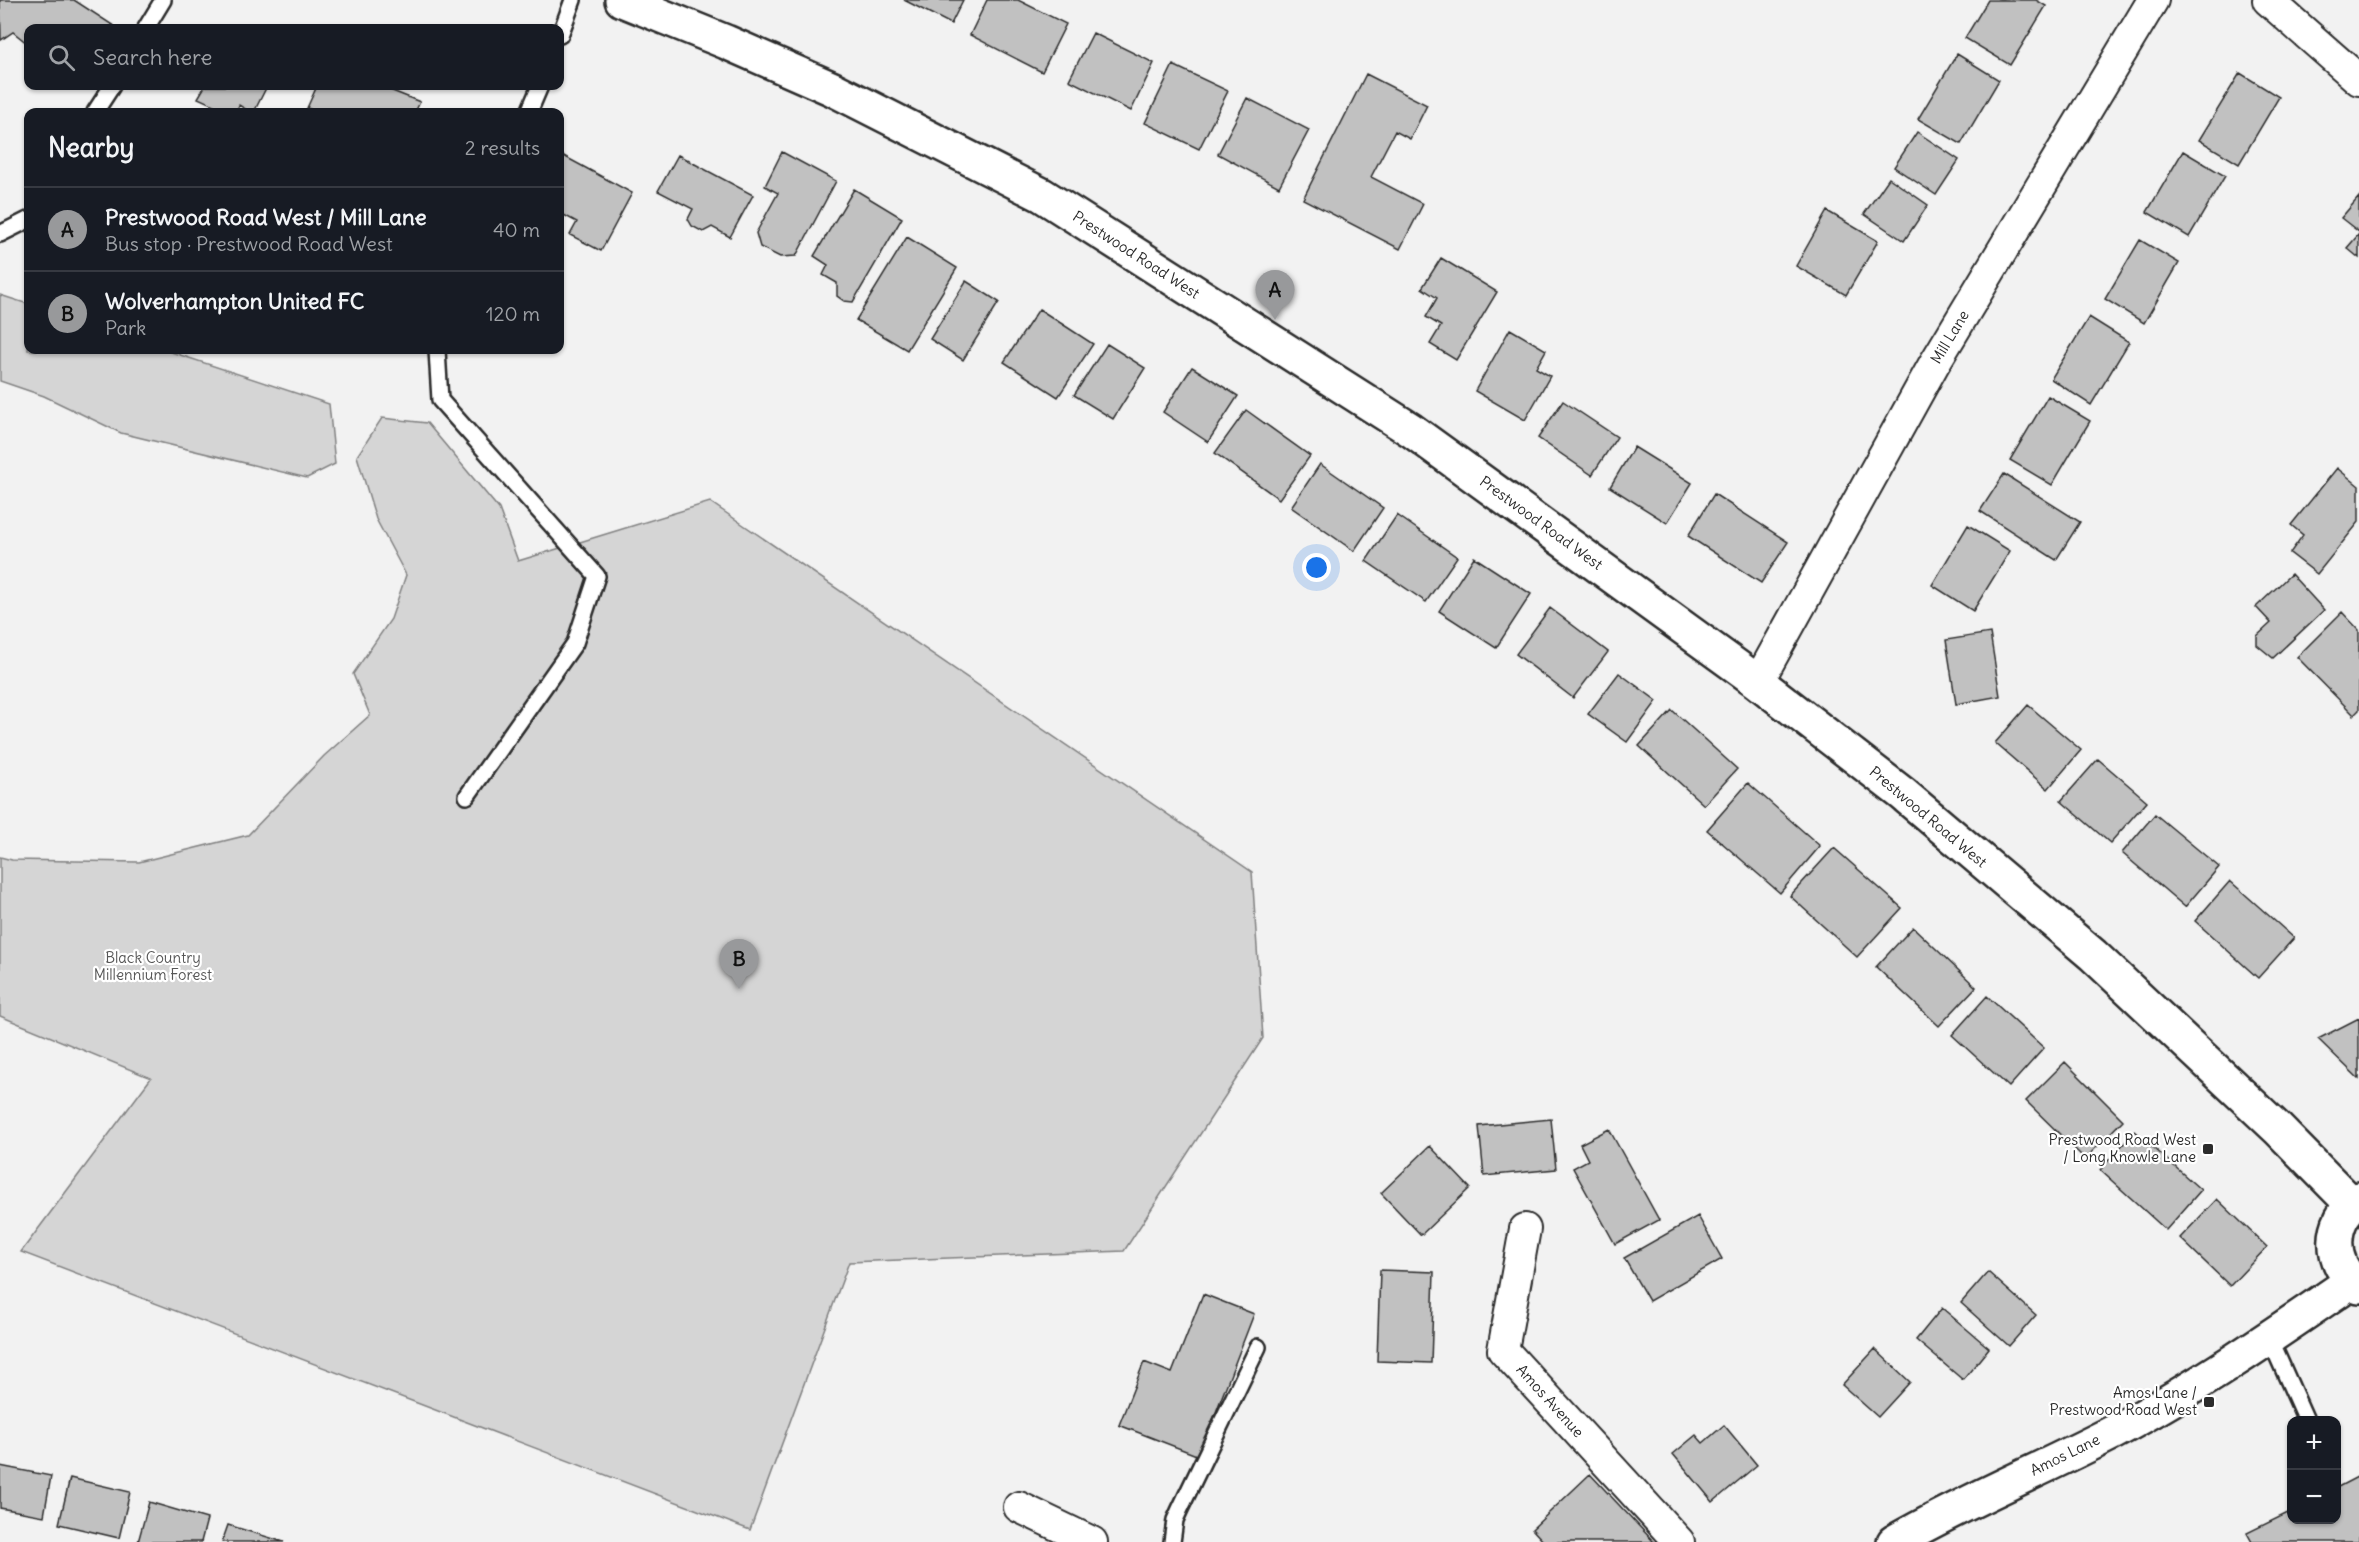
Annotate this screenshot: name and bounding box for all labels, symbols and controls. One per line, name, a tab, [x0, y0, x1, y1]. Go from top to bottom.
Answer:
search box	[24, 24, 564, 90]
icon: search	[45, 41, 78, 74]
text: Search here	[93, 43, 212, 71]
text: Nearby	[48, 131, 134, 164]
text: 2 results	[465, 135, 540, 160]
text: Prestwood Road West / Mill Lane	[105, 203, 427, 231]
street label: Prestwood Road West	[1069, 206, 1203, 303]
text: A	[61, 217, 74, 242]
text: 40 m	[493, 217, 540, 242]
text: Bus stop · Prestwood Road West	[105, 231, 393, 256]
pin: A	[1256, 270, 1294, 320]
text: Wolverhampton United FC	[105, 287, 364, 315]
text: B	[61, 301, 74, 326]
text: 120 m	[486, 301, 540, 326]
street label: Mill Lane	[1926, 306, 1973, 367]
text: Park	[105, 315, 146, 340]
street label: Prestwood Road West	[1476, 472, 1607, 574]
your location	[1302, 553, 1331, 582]
street label: Prestwood Road West	[1866, 762, 1991, 871]
pin: B	[720, 940, 758, 989]
park label: Black Country Millennium Forest	[94, 948, 212, 984]
place label: Prestwood Road West / Long Knowle Lane	[2049, 1130, 2196, 1166]
marker: Prestwood Road West / Long Knowle Lane	[2201, 1142, 2215, 1156]
street label: Amos Avenue	[1513, 1360, 1588, 1441]
place label: Amos Lane / Prestwood Road West	[2050, 1383, 2197, 1419]
marker: Amos Lane / Prestwood Road West	[2202, 1395, 2216, 1409]
map controls	[2287, 1416, 2341, 1524]
button: +	[2287, 1416, 2341, 1470]
street label: Amos Lane	[2027, 1430, 2103, 1480]
button: −	[2287, 1470, 2341, 1524]

